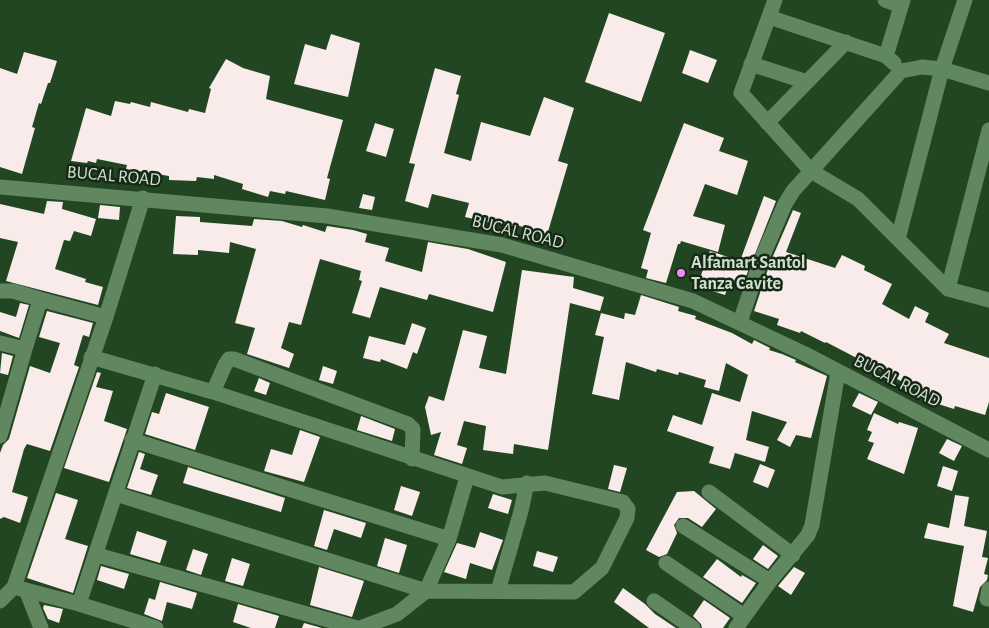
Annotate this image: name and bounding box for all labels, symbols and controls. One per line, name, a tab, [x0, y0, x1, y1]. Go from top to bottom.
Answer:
street label: BUCAL ROAD	[66, 161, 162, 191]
street label: BUCAL ROAD	[470, 210, 566, 254]
place label: Alfamart Santol Tanza Cavite	[691, 252, 806, 294]
marker: Alfamart Santol Tanza Cavite	[675, 267, 687, 279]
street label: BUCAL ROAD	[850, 350, 944, 412]

